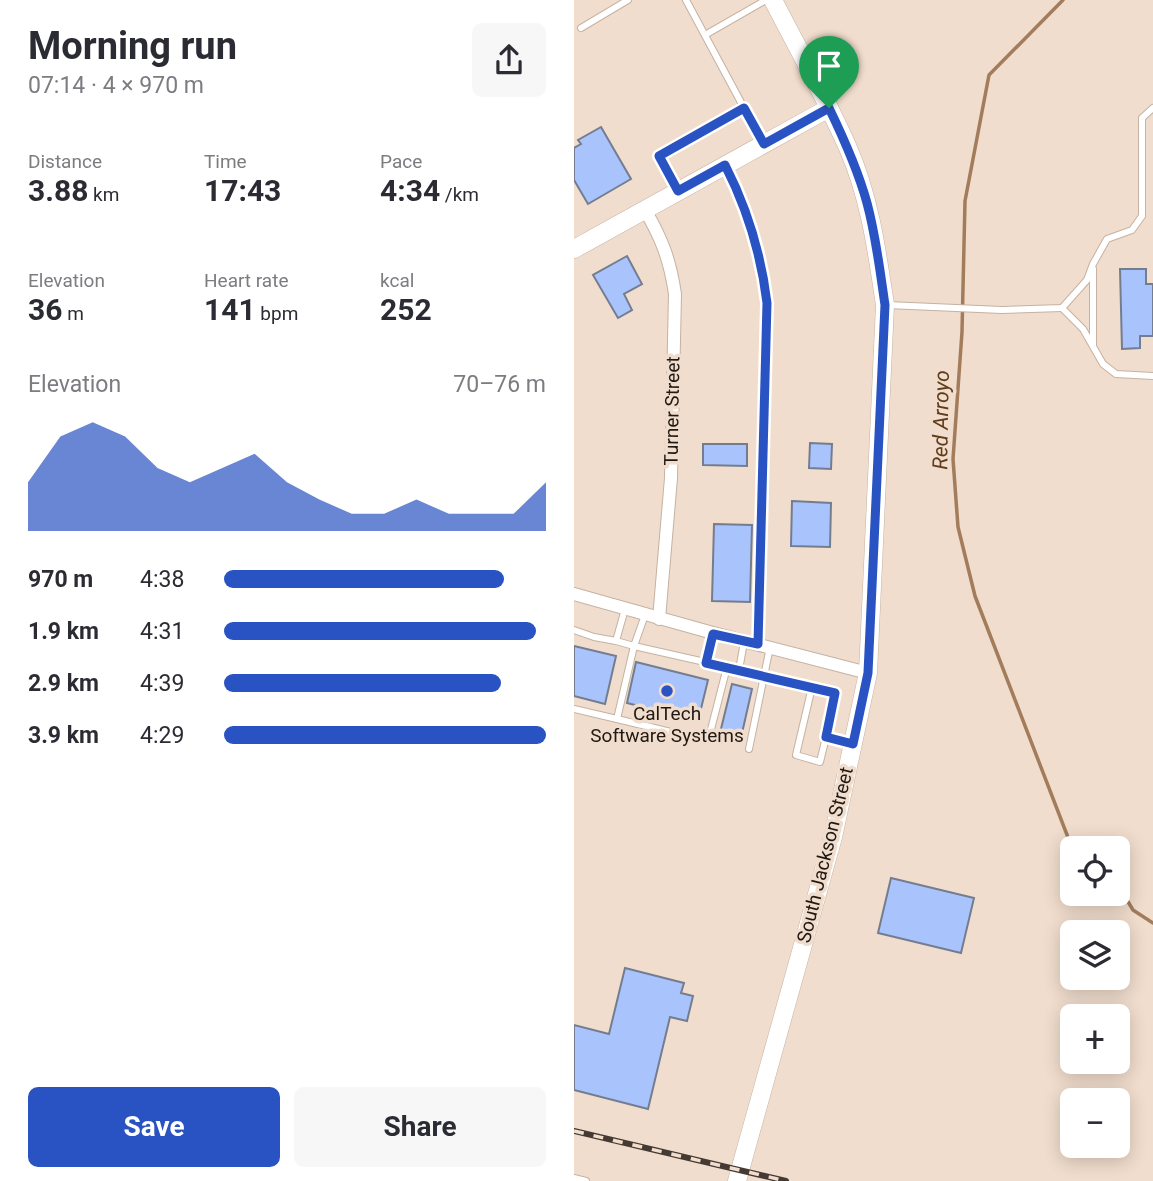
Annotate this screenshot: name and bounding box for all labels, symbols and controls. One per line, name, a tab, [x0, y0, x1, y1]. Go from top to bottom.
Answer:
button: share	[472, 23, 546, 97]
text: Morning run	[28, 24, 237, 68]
pin	[799, 36, 859, 108]
icon: arrive	[810, 47, 848, 85]
text: 07:14 · 4 × 970 m	[28, 72, 204, 99]
text: Distance	[28, 150, 102, 173]
text: Time	[204, 150, 247, 173]
text: Pace	[380, 150, 422, 173]
text: 3.88	[28, 173, 88, 208]
text: 17:43	[204, 173, 281, 208]
text: 4:34	[380, 173, 440, 208]
text: km	[88, 183, 119, 206]
text: /km	[440, 183, 479, 206]
text: Elevation	[28, 269, 105, 292]
text: Heart rate	[204, 269, 289, 292]
text: kcal	[380, 269, 414, 292]
text: 36	[28, 292, 62, 327]
text: 141	[204, 292, 256, 327]
text: 252	[380, 292, 432, 327]
text: m	[62, 302, 84, 325]
text: bpm	[256, 302, 298, 325]
street label: Turner Street	[660, 356, 684, 466]
water label: Red Arroyo	[928, 370, 954, 470]
text: Elevation	[28, 371, 121, 398]
text: 70–76 m	[453, 371, 546, 398]
text: 970 m	[28, 566, 93, 593]
text: 4:38	[140, 566, 184, 593]
text: 1.9 km	[28, 618, 99, 645]
text: 4:31	[140, 618, 184, 645]
text: 2.9 km	[28, 670, 99, 697]
text: 4:39	[140, 670, 184, 697]
marker: CalTech Software Systems	[659, 683, 675, 699]
place label: CalTech Software Systems	[590, 702, 744, 747]
text: 3.9 km	[28, 722, 99, 749]
text: 4:29	[140, 722, 184, 749]
street label: South Jackson Street	[792, 765, 858, 945]
map controls	[1060, 836, 1130, 1158]
button: locate	[1060, 836, 1130, 906]
button: layers	[1060, 920, 1130, 990]
button: +	[1060, 1004, 1130, 1074]
button: Save	[28, 1087, 280, 1167]
button: Share	[294, 1087, 546, 1167]
button: −	[1060, 1088, 1130, 1158]

